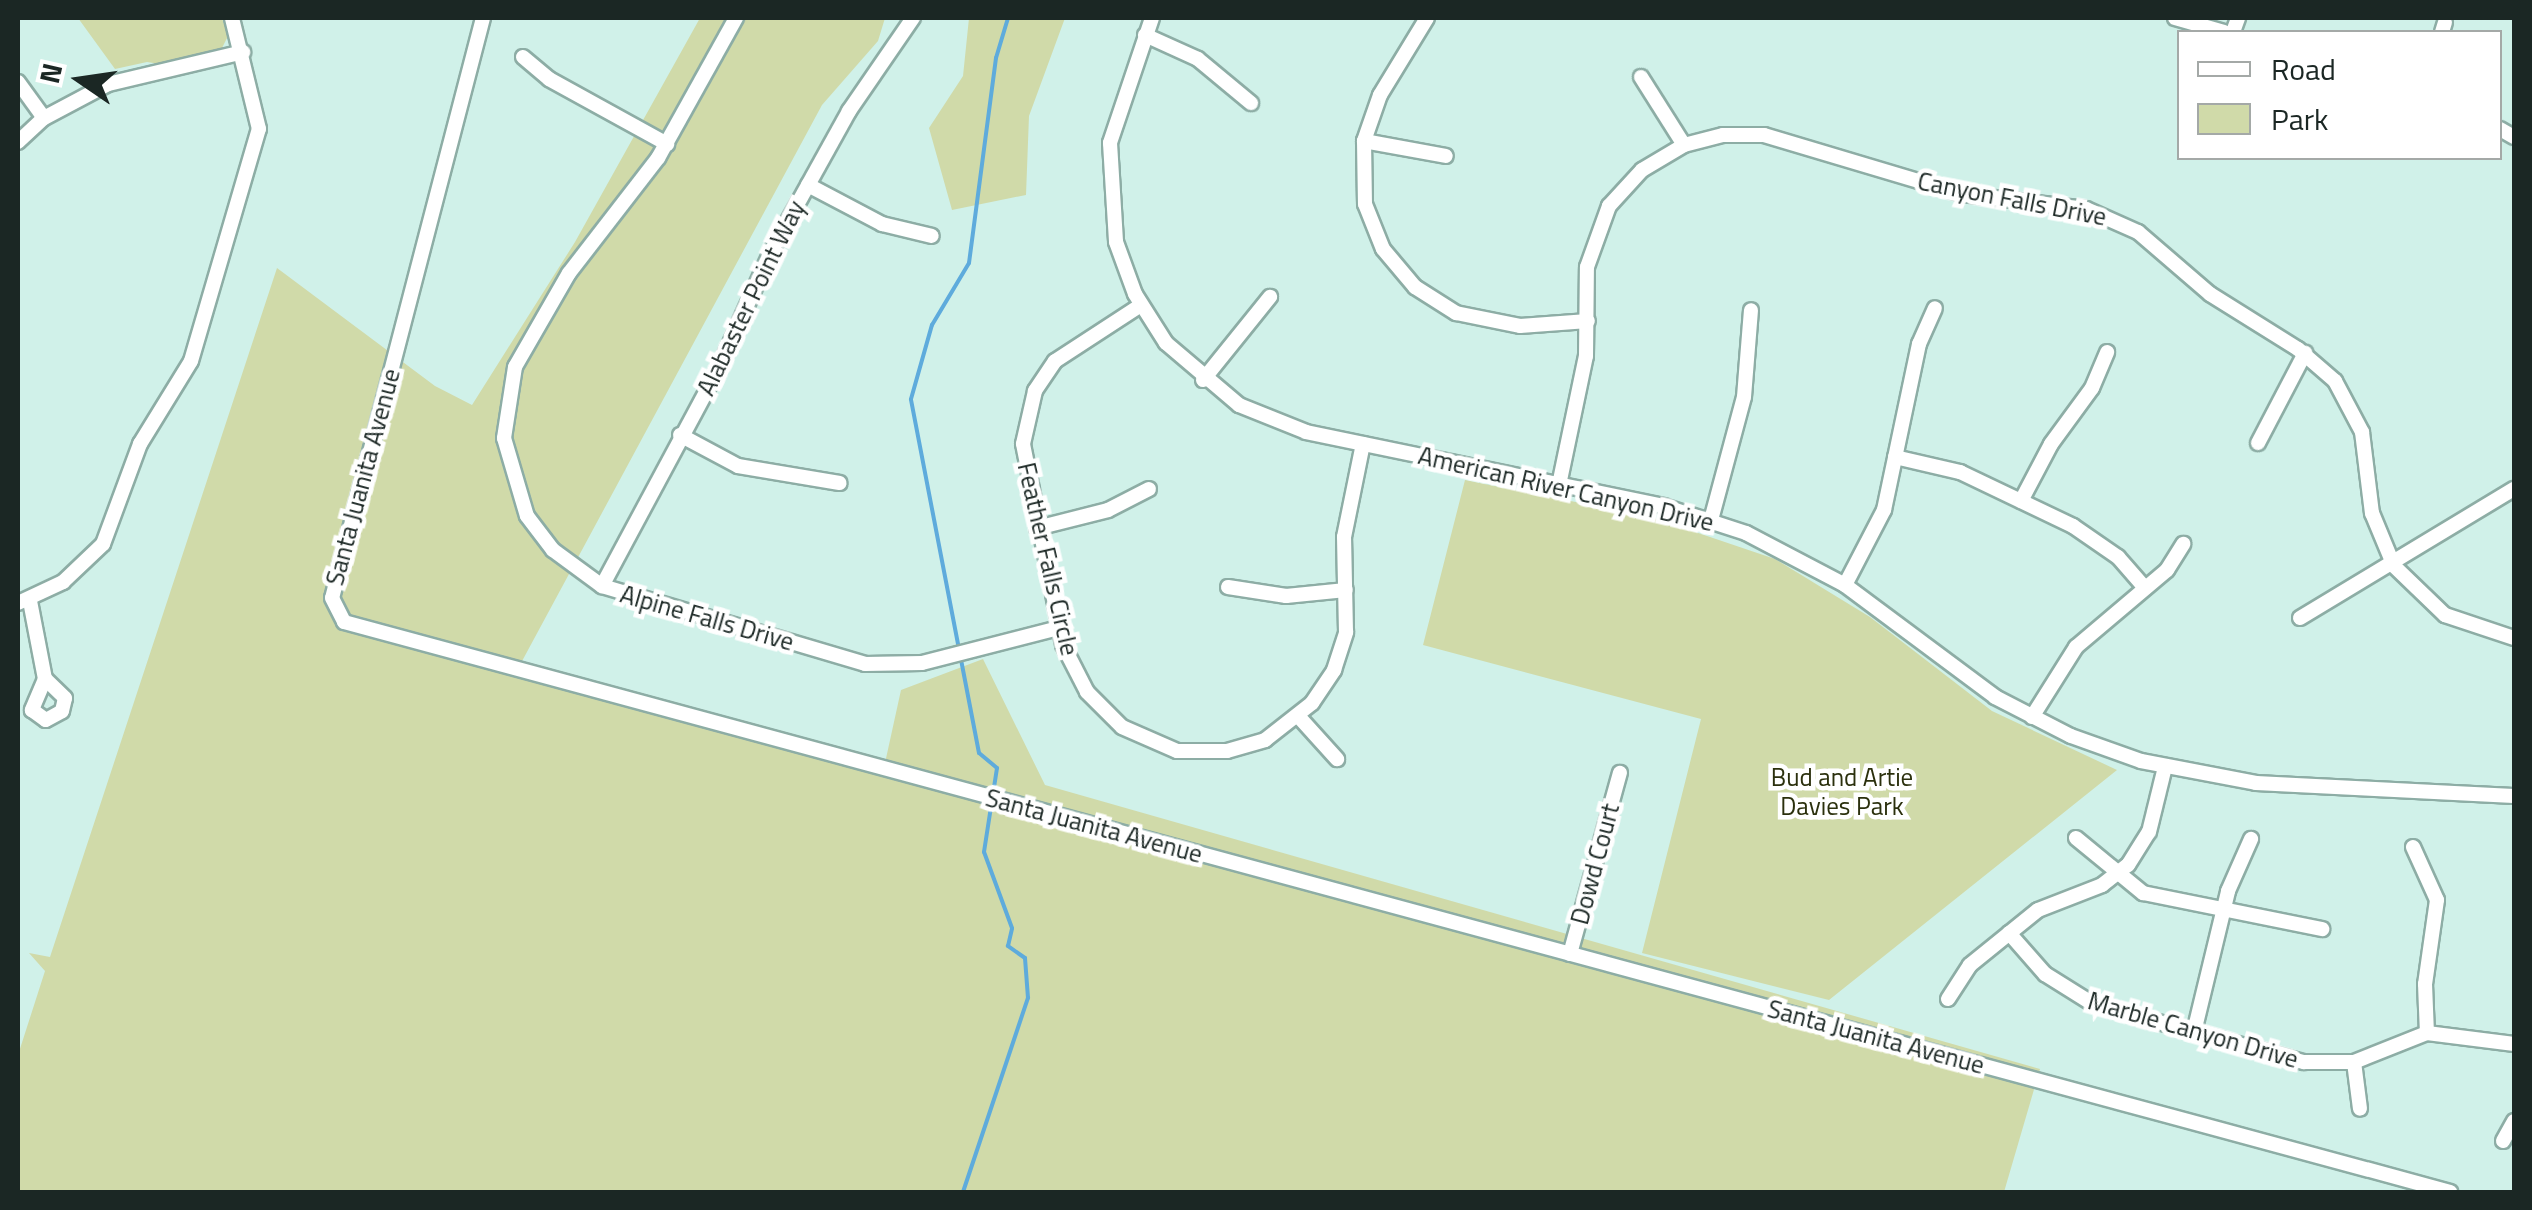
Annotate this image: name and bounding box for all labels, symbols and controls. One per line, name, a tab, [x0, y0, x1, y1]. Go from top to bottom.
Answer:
north arrow	[30, 30, 130, 130]
legend	[2177, 30, 2502, 160]
text: Road	[2271, 46, 2336, 92]
text: N	[27, 59, 73, 87]
text: Park	[2271, 96, 2328, 142]
street label: Canyon Falls Drive	[1915, 166, 2109, 232]
street label: Alabaster Point Way	[691, 196, 811, 400]
street label: Santa Juanita Avenue	[320, 365, 406, 589]
street label: American River Canyon Drive	[1415, 440, 1717, 538]
street label: Feather Falls Circle	[1011, 460, 1085, 658]
street label: Alpine Falls Drive	[617, 579, 797, 657]
park label: Bud and Artie Davies Park	[1771, 763, 1913, 822]
street label: Santa Juanita Avenue	[982, 783, 1206, 869]
street label: Dowd Court	[1564, 800, 1626, 928]
street label: Marble Canyon Drive	[2084, 986, 2302, 1074]
street label: Santa Juanita Avenue	[1764, 994, 1988, 1080]

